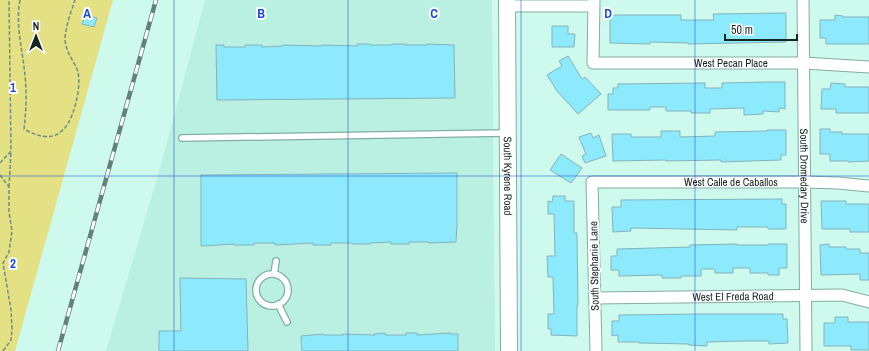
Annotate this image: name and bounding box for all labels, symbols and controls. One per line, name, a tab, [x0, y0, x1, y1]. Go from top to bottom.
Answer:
text: A	[83, 5, 91, 22]
text: B	[257, 5, 265, 22]
text: C	[430, 5, 438, 22]
text: D	[604, 5, 612, 22]
north arrow	[16, 16, 56, 56]
scale bar	[725, 16, 797, 42]
text: N	[33, 19, 39, 33]
text: 50 m	[731, 22, 753, 38]
street label: West Pecan Place	[694, 56, 768, 70]
text: 1	[10, 79, 16, 96]
street label: South Dromedary Drive	[797, 128, 812, 224]
street label: South Kyrene Road	[501, 136, 515, 216]
street label: West Calle de Caballos	[684, 175, 778, 189]
street label: South Stephanie Lane	[586, 221, 602, 311]
text: 2	[10, 255, 16, 272]
street label: West El Freda Road	[692, 289, 774, 304]

